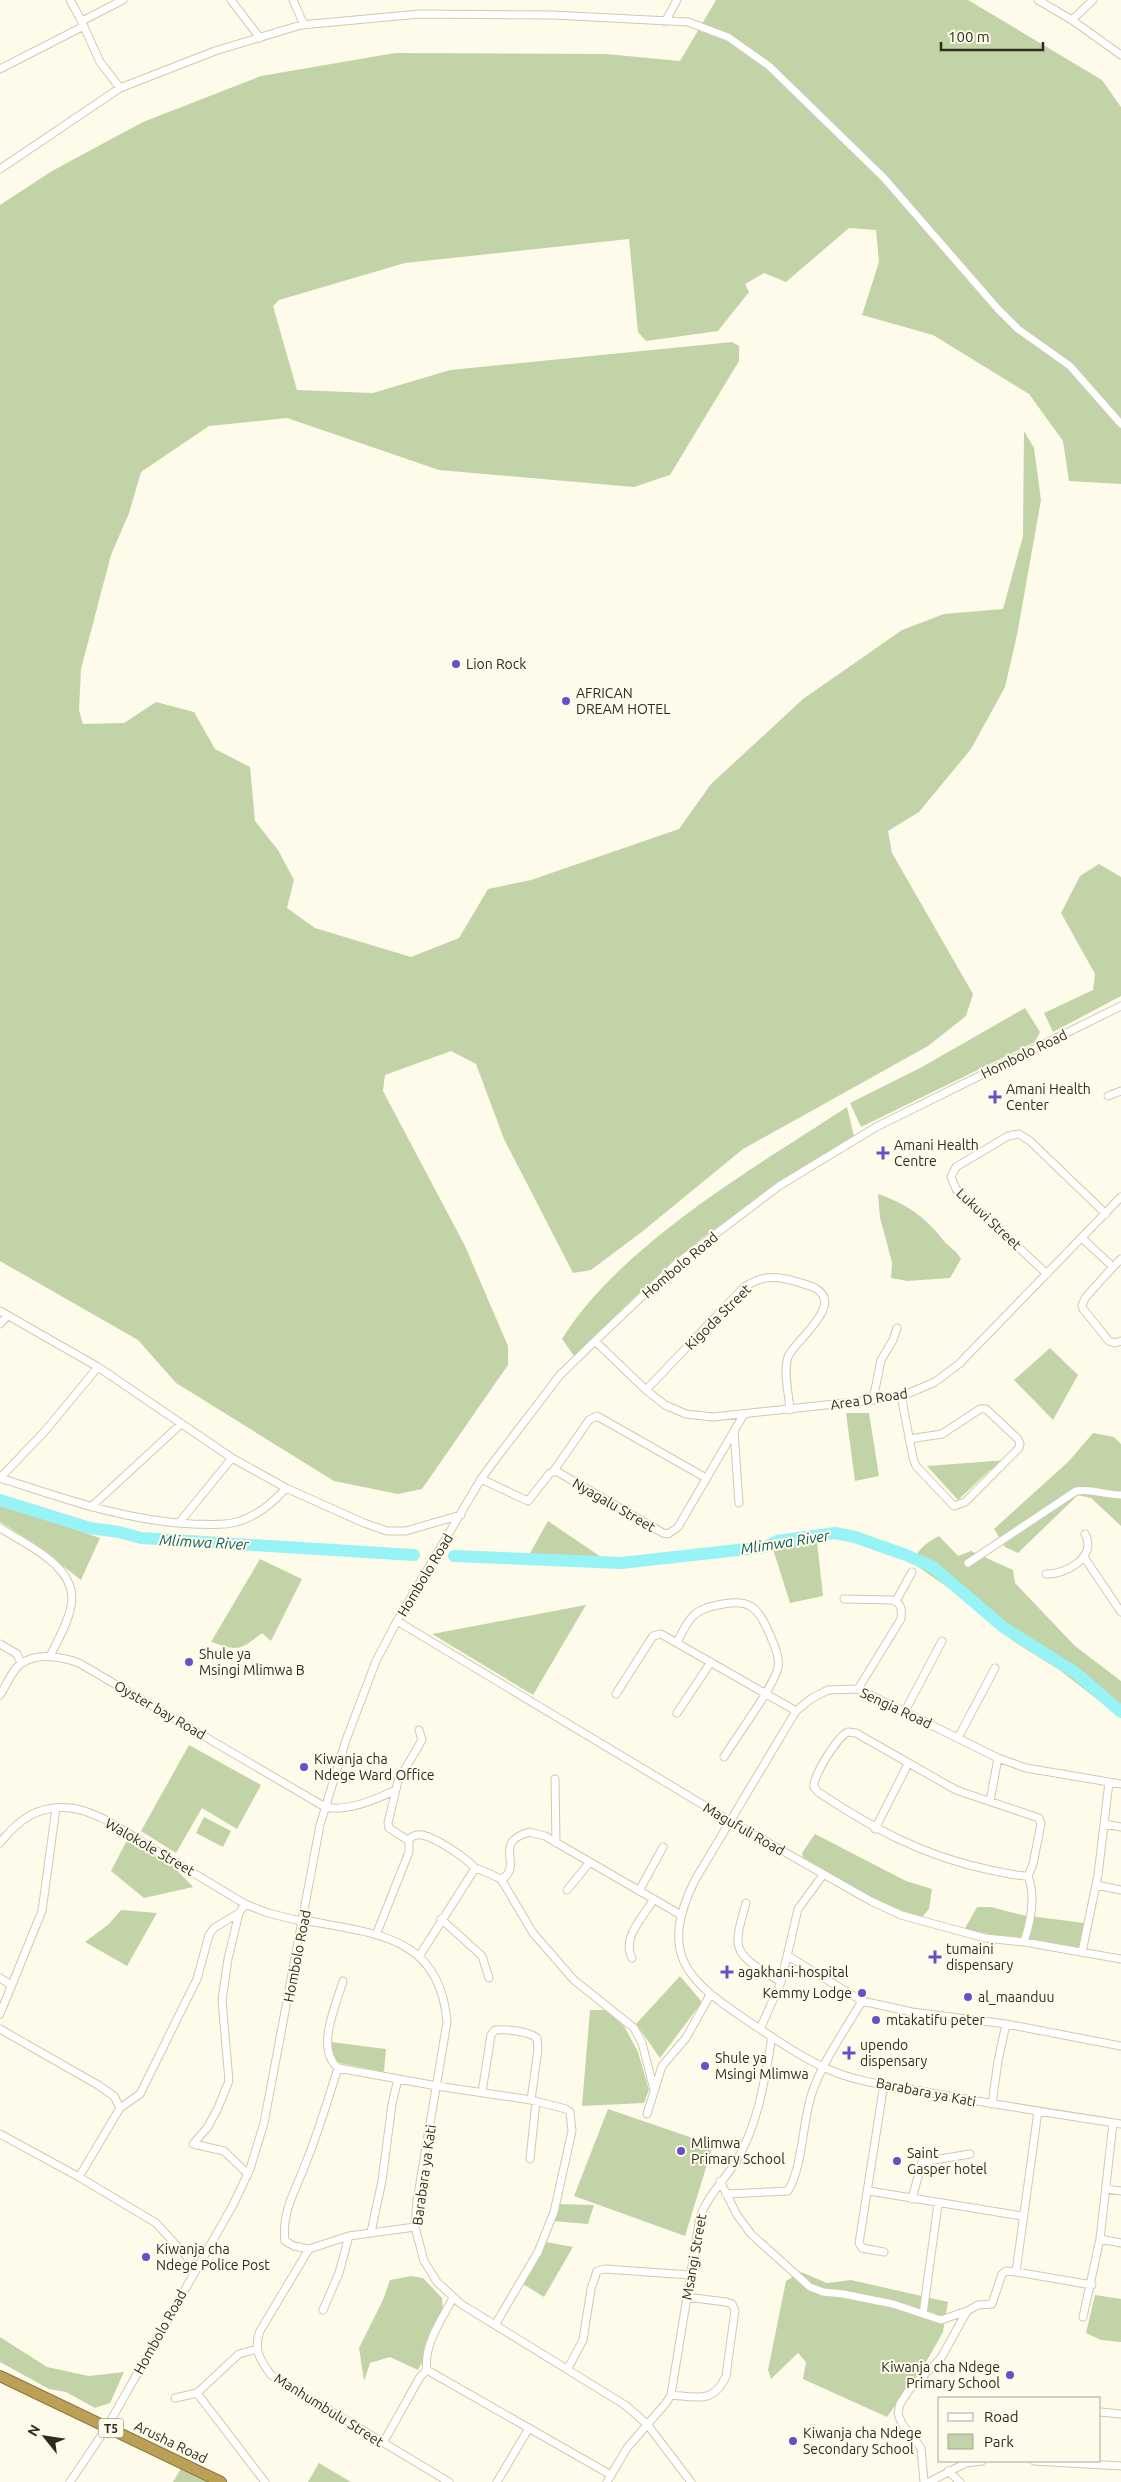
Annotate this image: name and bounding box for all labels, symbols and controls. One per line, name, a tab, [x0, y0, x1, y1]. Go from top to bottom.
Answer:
scale bar	[941, 20, 1044, 52]
text: 100 m	[948, 28, 990, 45]
place label: Lion Rock	[466, 656, 526, 672]
marker: Lion Rock	[450, 658, 462, 670]
place label: AFRICAN DREAM HOTEL	[576, 685, 670, 717]
marker: AFRICAN DREAM HOTEL	[560, 695, 572, 707]
street label: Hombolo Road	[978, 1026, 1070, 1082]
place label: Amani Health Center	[1006, 1081, 1091, 1113]
marker: Amani Health Center	[988, 1090, 1002, 1104]
place label: Amani Health Centre	[894, 1137, 979, 1169]
marker: Amani Health Centre	[876, 1146, 890, 1160]
street label: Lukuvi Street	[953, 1185, 1025, 1253]
street label: Hombolo Road	[639, 1229, 721, 1301]
street label: Kigoda Street	[682, 1281, 754, 1353]
street label: Area D Road	[829, 1385, 909, 1413]
street label: Nyagalu Street	[570, 1475, 659, 1535]
water label: Mlimwa River	[739, 1526, 832, 1557]
water label: Mlimwa River	[159, 1531, 250, 1553]
street label: Hombolo Road	[394, 1531, 456, 1619]
place label: Shule ya Msingi Mlimwa B	[199, 1646, 305, 1678]
marker: Shule ya Msingi Mlimwa B	[183, 1656, 195, 1668]
street label: Oyster bay Road	[111, 1677, 209, 1743]
street label: Sengia Road	[858, 1684, 934, 1732]
place label: Kiwanja cha Ndege Ward Office	[314, 1751, 435, 1783]
marker: Kiwanja cha Ndege Ward Office	[298, 1761, 310, 1773]
street label: Magufuli Road	[700, 1799, 788, 1859]
street label: Walokole Street	[103, 1815, 198, 1879]
street label: Hombolo Road	[280, 1908, 314, 2004]
place label: tumaini dispensary	[946, 1941, 1013, 1973]
marker: tumaini dispensary	[928, 1950, 942, 1964]
place label: agakhani-hospital	[738, 1964, 849, 1980]
marker: agakhani-hospital	[720, 1965, 734, 1979]
place label: Kemmy Lodge	[763, 1985, 852, 2001]
marker: Kemmy Lodge	[856, 1987, 868, 1999]
place label: al_maanduu	[978, 1989, 1054, 2005]
marker: al_maanduu	[962, 1991, 974, 2003]
place label: mtakatifu peter	[886, 2012, 986, 2028]
marker: mtakatifu peter	[870, 2014, 882, 2026]
place label: upendo dispensary	[860, 2037, 927, 2069]
marker: upendo dispensary	[842, 2046, 856, 2060]
place label: Shule ya Msingi Mlimwa	[715, 2050, 809, 2082]
marker: Shule ya Msingi Mlimwa	[699, 2060, 711, 2072]
street label: Barabara ya Kati	[875, 2074, 977, 2110]
street label: Barabara ya Kati	[409, 2124, 439, 2226]
place label: Mlimwa Primary School	[691, 2135, 785, 2167]
marker: Mlimwa Primary School	[675, 2145, 687, 2157]
place label: Saint Gasper hotel	[907, 2145, 987, 2177]
marker: Saint Gasper hotel	[891, 2155, 903, 2167]
street label: Msangi Street	[679, 2212, 710, 2301]
place label: Kiwanja cha Ndege Police Post	[156, 2241, 270, 2273]
marker: Kiwanja cha Ndege Police Post	[140, 2251, 152, 2263]
street label: Hombolo Road	[130, 2287, 190, 2377]
place label: Kiwanja cha Ndege Primary School	[881, 2359, 1000, 2391]
marker: Kiwanja cha Ndege Primary School	[1004, 2369, 1016, 2381]
street label: Manhumbulu Street	[272, 2370, 387, 2450]
legend	[938, 2397, 1101, 2462]
text: Road	[984, 2408, 1019, 2425]
north arrow	[20, 2412, 70, 2462]
street label: Arusha Road	[132, 2417, 210, 2467]
road number: T5	[98, 2418, 124, 2438]
text: N	[24, 2422, 43, 2439]
place label: Kiwanja cha Ndege Secondary School	[803, 2425, 922, 2457]
text: Park	[984, 2433, 1014, 2450]
marker: Kiwanja cha Ndege Secondary School	[787, 2435, 799, 2447]

